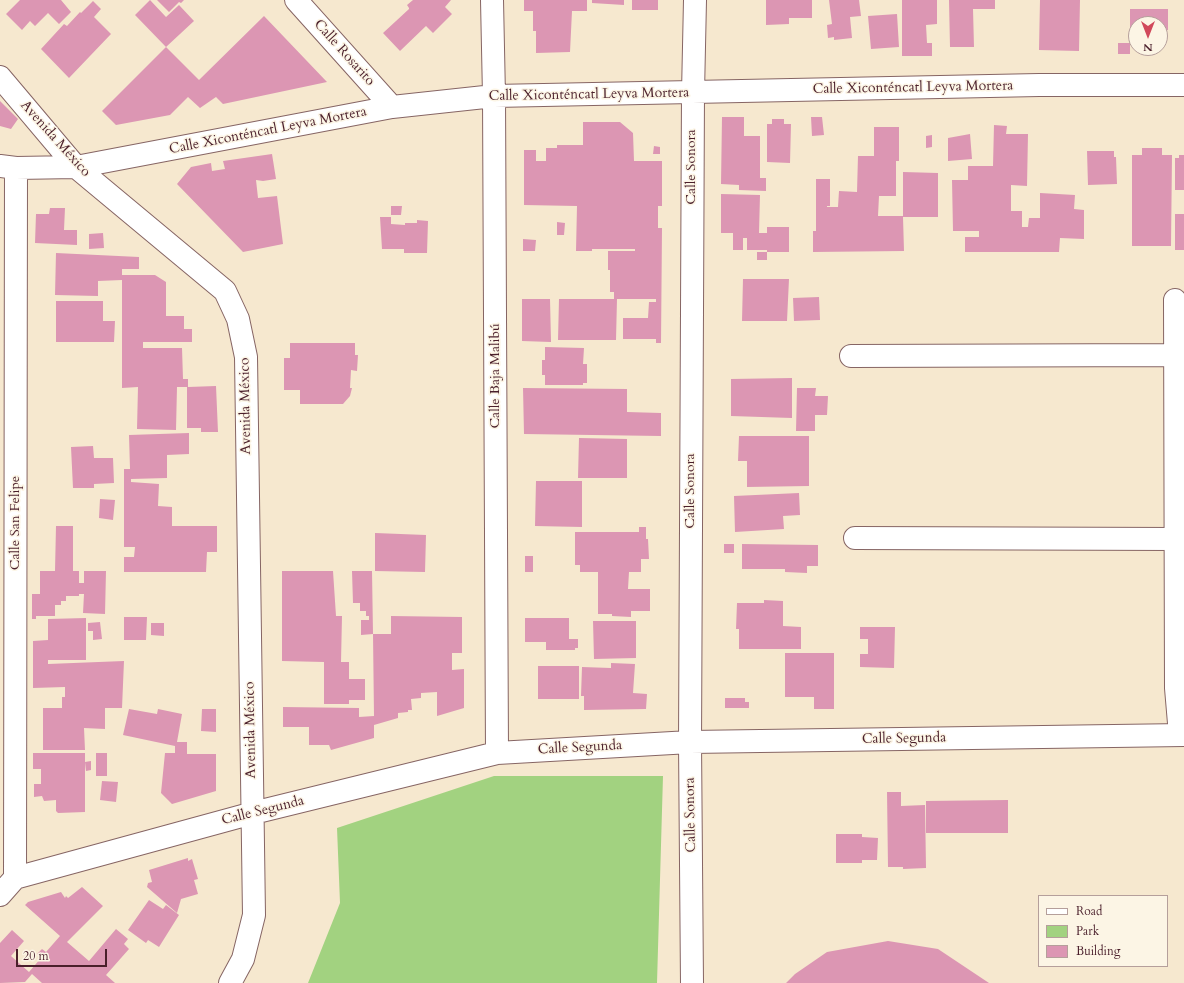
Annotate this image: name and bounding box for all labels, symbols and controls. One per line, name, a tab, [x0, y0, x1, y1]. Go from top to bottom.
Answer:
north arrow	[1128, 16, 1168, 56]
street label: Calle Rosarito	[310, 17, 378, 89]
text: N	[1143, 40, 1153, 55]
street label: Calle Xiconténcatl Leyva Mortera	[813, 78, 1013, 98]
street label: Calle Xiconténcatl Leyva Mortera	[489, 85, 689, 105]
street label: Avenida México	[16, 97, 94, 181]
street label: Calle Xiconténcatl Leyva Mortera	[168, 104, 368, 158]
street label: Calle Sonora	[684, 129, 700, 205]
street label: Calle Baja Malibú	[488, 323, 504, 429]
street label: Avenida México	[237, 357, 255, 455]
street label: Calle Sonora	[683, 453, 699, 529]
street label: Calle San Felipe	[8, 476, 24, 570]
street label: Avenida México	[242, 681, 260, 779]
street label: Calle Segunda	[862, 730, 946, 748]
street label: Calle Segunda	[537, 737, 623, 759]
street label: Calle Sonora	[682, 777, 700, 853]
street label: Calle Segunda	[220, 793, 306, 829]
legend	[1038, 895, 1168, 967]
text: Road	[1076, 903, 1102, 919]
text: Park	[1076, 923, 1099, 939]
scale bar	[18, 941, 109, 967]
text: Building	[1076, 943, 1120, 959]
text: 20 m	[23, 948, 49, 964]

